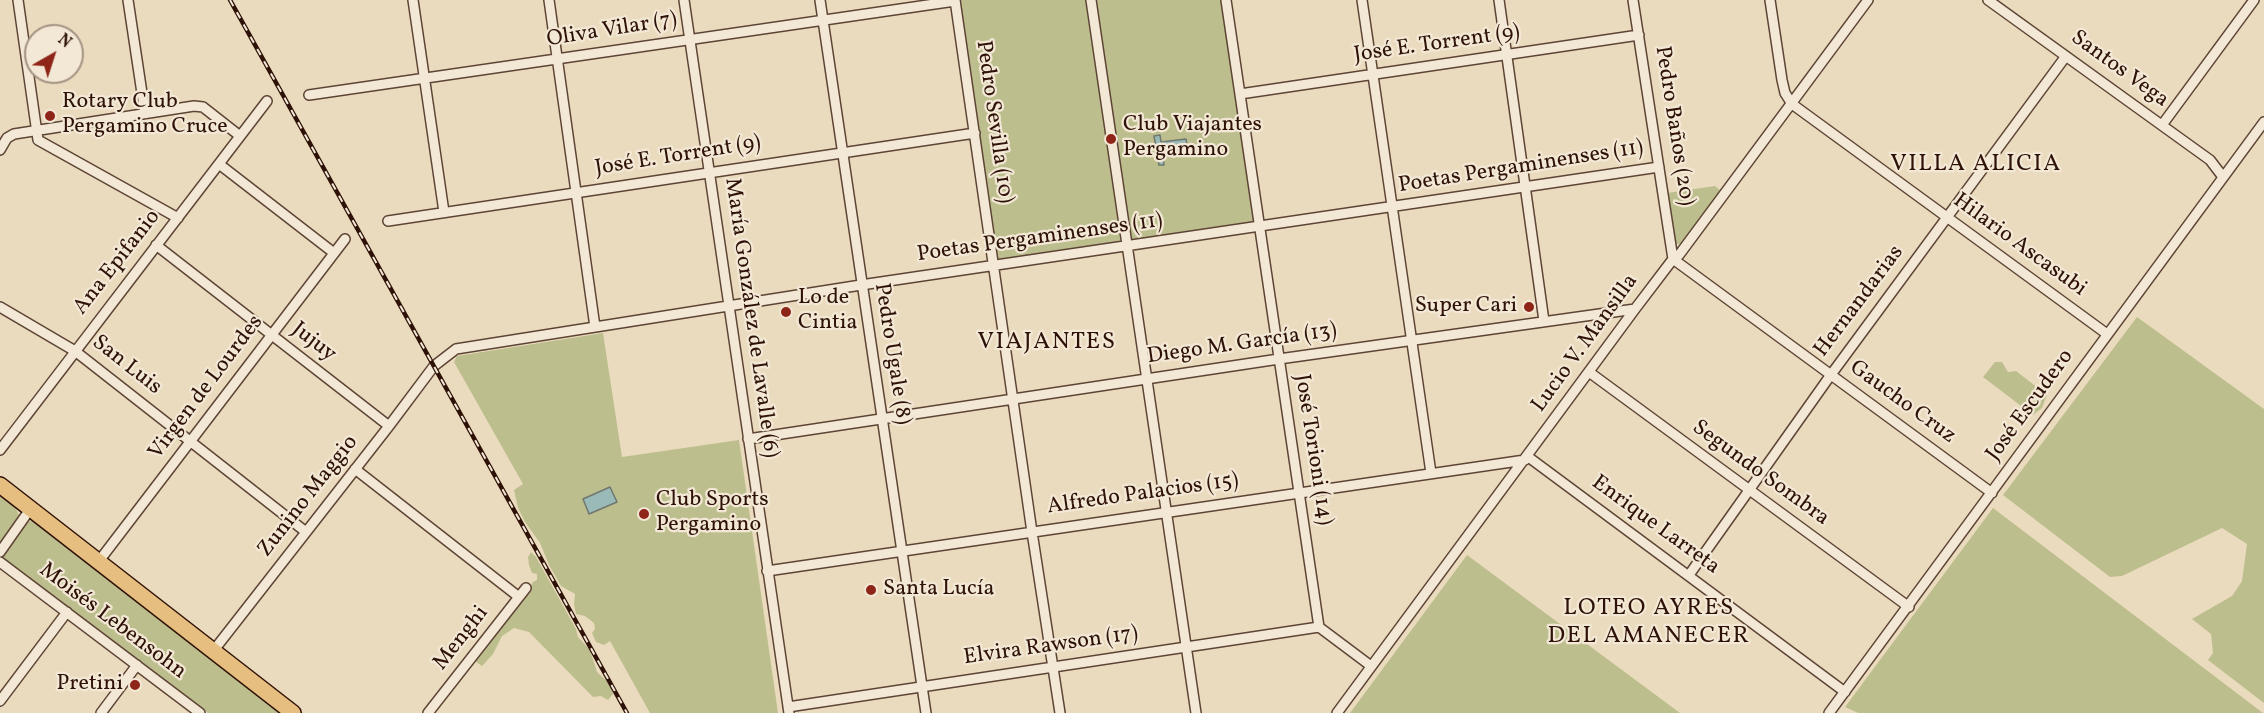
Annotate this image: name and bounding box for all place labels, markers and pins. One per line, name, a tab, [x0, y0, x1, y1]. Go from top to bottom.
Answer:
place label: Rotary Club Pergamino Cruce	[62, 90, 228, 142]
marker: Rotary Club Pergamino Cruce	[43, 109, 57, 123]
place label: Club Viajantes Pergamino	[1123, 113, 1262, 164]
marker: Club Viajantes Pergamino	[1104, 132, 1118, 146]
place label: Lo de Cintia	[798, 286, 857, 338]
place label: Super Cari	[1415, 294, 1517, 320]
marker: Super Cari	[1522, 300, 1536, 314]
marker: Lo de Cintia	[779, 305, 793, 319]
place label: Club Sports Pergamino	[656, 488, 769, 540]
marker: Club Sports Pergamino	[637, 507, 651, 521]
place label: Santa Lucía	[883, 577, 994, 603]
marker: Santa Lucía	[864, 583, 878, 597]
place label: Pretini	[56, 672, 123, 698]
marker: Pretini	[128, 678, 142, 692]

